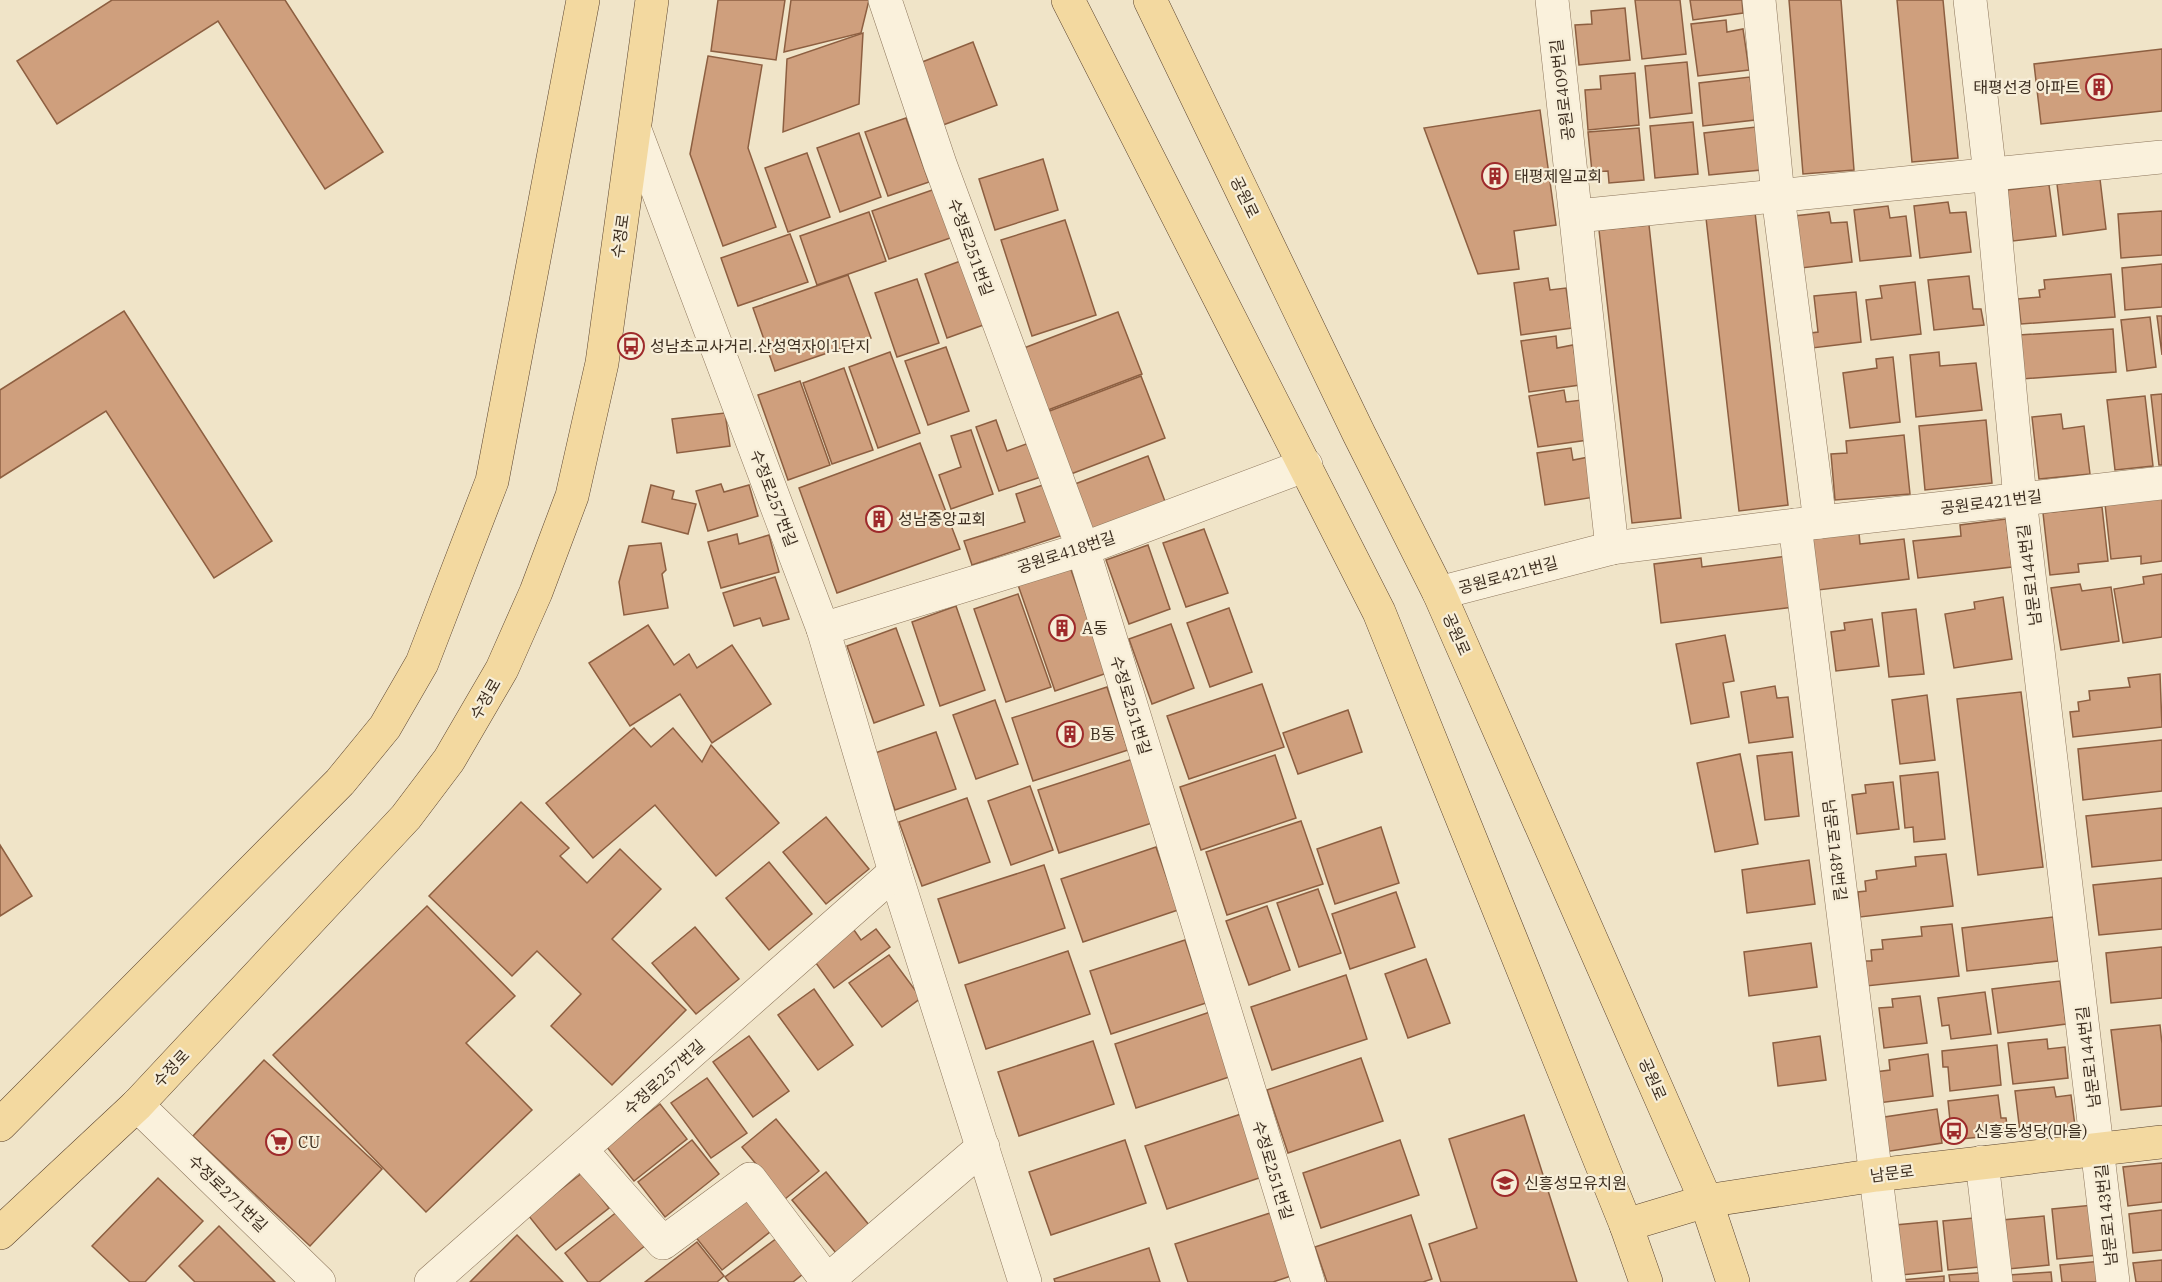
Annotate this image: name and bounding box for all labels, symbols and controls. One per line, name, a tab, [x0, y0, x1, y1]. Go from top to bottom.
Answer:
street label: 공원로409번길	[1546, 38, 1578, 142]
building icon: 태평선경 아파트	[2084, 72, 2114, 102]
place label: 태평선경 아파트	[1973, 77, 2080, 97]
building icon: 태평제일교회	[1480, 161, 1510, 191]
place label: 태평제일교회	[1514, 166, 1602, 186]
street label: 공원로	[1226, 173, 1264, 221]
street label: 수정로251번길	[944, 195, 998, 299]
street label: 수정로	[607, 212, 633, 259]
bus stop icon: 성남초교사거리.산성역자이1단지	[616, 331, 646, 361]
place label: 성남초교사거리.산성역자이1단지	[650, 336, 870, 356]
street label: 수정로257번길	[746, 447, 802, 549]
street label: 공원로421번길	[1939, 486, 2043, 518]
building icon: 성남중앙교회	[864, 504, 894, 534]
place label: 성남중앙교회	[898, 509, 986, 529]
street label: 남문로144번길	[2013, 523, 2045, 627]
street label: 공원로418번길	[1014, 527, 1118, 577]
street label: 공원로421번길	[1456, 552, 1560, 598]
street label: 공원로	[1439, 610, 1475, 658]
building icon: A동	[1047, 613, 1077, 643]
place label: A동	[1082, 618, 1108, 638]
street label: 수정로251번길	[1106, 653, 1156, 757]
street label: 수정로	[465, 675, 505, 723]
building icon: B동	[1055, 719, 1085, 749]
place label: B동	[1090, 724, 1116, 744]
street label: 남문로148번길	[1819, 798, 1851, 902]
street label: 남문로144번길	[2072, 1005, 2104, 1109]
street label: 수정로257번길	[619, 1035, 709, 1119]
street label: 수정로	[149, 1045, 194, 1091]
street label: 공원로	[1635, 1055, 1671, 1103]
bus stop icon: 신흥동성당(마을)	[1939, 1116, 1969, 1146]
street label: 수정로251번길	[1248, 1118, 1298, 1222]
place label: 신흥동성당(마을)	[1974, 1121, 2088, 1141]
supermarket icon: CU	[264, 1127, 294, 1157]
place label: CU	[298, 1132, 320, 1152]
street label: 수정로271번길	[184, 1150, 272, 1236]
street label: 남문로	[1869, 1160, 1915, 1186]
street label: 남문로143번길	[2091, 1163, 2121, 1267]
school or university icon: 신흥성모유치원	[1490, 1168, 1520, 1198]
place label: 신흥성모유치원	[1524, 1173, 1627, 1193]

